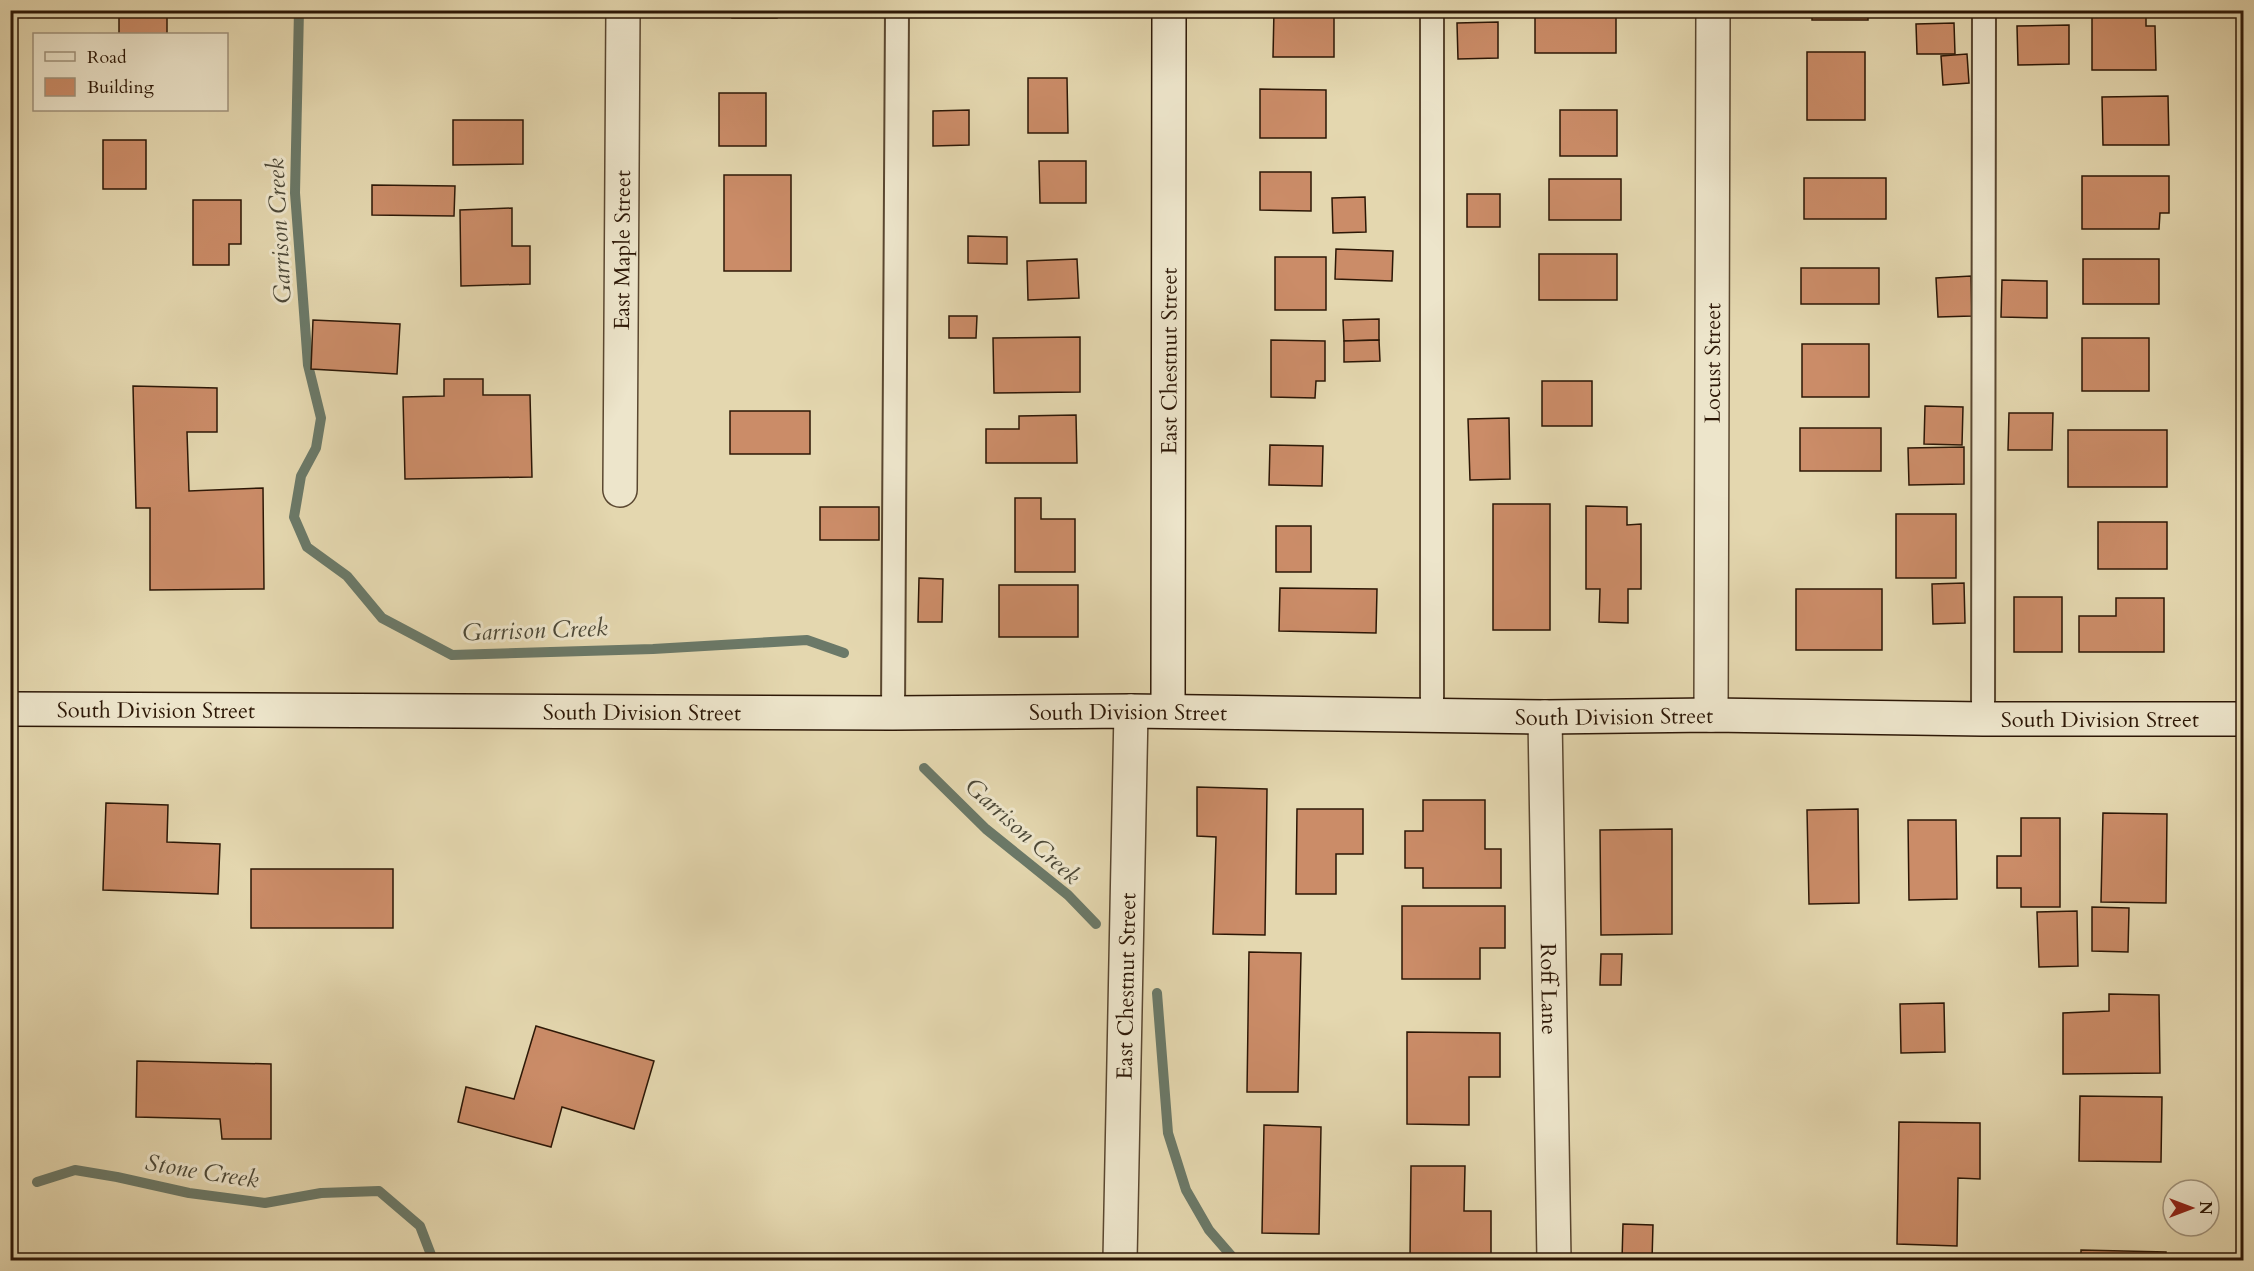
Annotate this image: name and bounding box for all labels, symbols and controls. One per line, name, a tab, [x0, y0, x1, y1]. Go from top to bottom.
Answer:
legend	[33, 33, 228, 111]
text: Road	[87, 45, 127, 70]
text: Building	[87, 75, 155, 100]
water label: Garrison Creek	[259, 157, 300, 304]
street label: East Maple Street	[607, 170, 638, 330]
street label: East Chestnut Street	[1154, 267, 1185, 455]
street label: Locust Street	[1698, 303, 1728, 423]
water label: Garrison Creek	[462, 611, 608, 650]
street label: South Division Street	[57, 695, 255, 726]
street label: South Division Street	[543, 697, 741, 728]
street label: South Division Street	[1029, 697, 1227, 728]
street label: South Division Street	[1515, 701, 1713, 733]
street label: South Division Street	[2001, 705, 2199, 735]
water label: Garrison Creek	[958, 770, 1088, 892]
street label: East Chestnut Street	[1110, 892, 1143, 1080]
street label: Roff Lane	[1533, 943, 1564, 1035]
water label: Stone Creek	[143, 1146, 261, 1197]
north arrow	[2161, 1178, 2221, 1238]
text: N	[2194, 1201, 2216, 1215]

